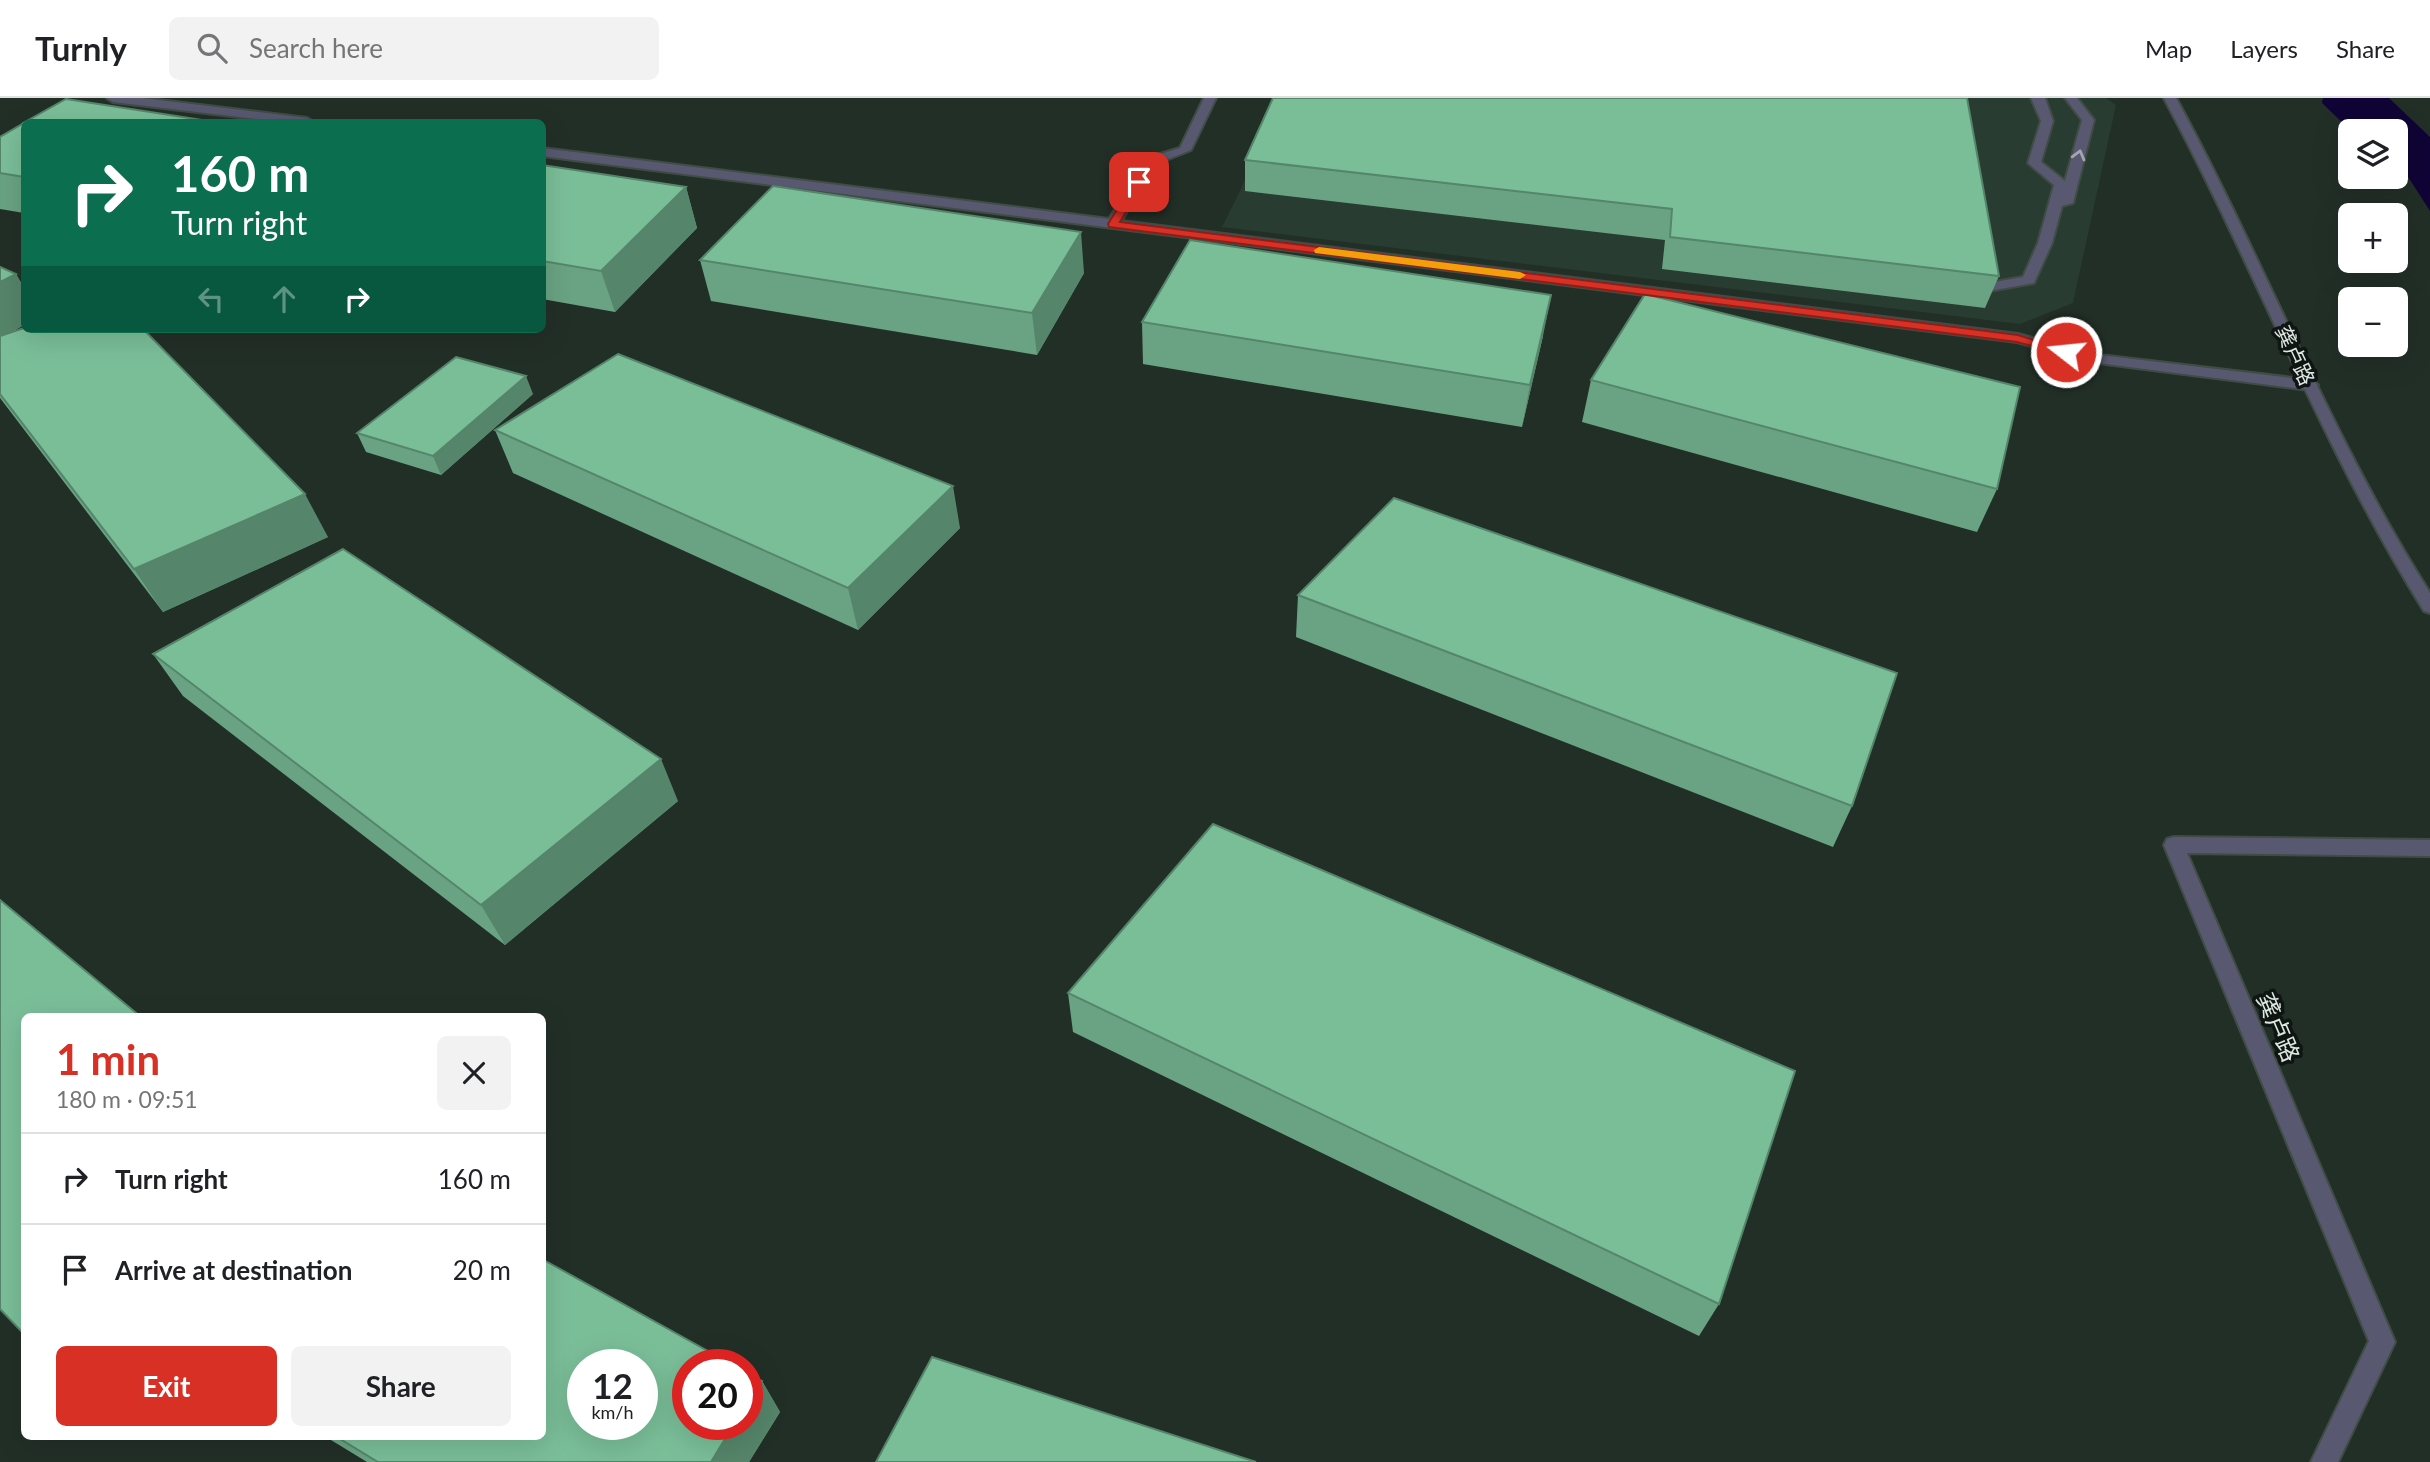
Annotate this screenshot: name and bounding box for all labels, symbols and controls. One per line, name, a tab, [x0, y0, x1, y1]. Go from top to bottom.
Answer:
search box	[169, 17, 659, 80]
text: Turnly	[35, 28, 127, 68]
icon: search	[193, 29, 231, 67]
text: Search here	[249, 32, 383, 64]
text: Map	[2145, 34, 2192, 63]
text: Layers	[2230, 34, 2298, 63]
text: Share	[2336, 34, 2395, 63]
map controls	[2338, 119, 2408, 357]
button: layers	[2338, 119, 2408, 189]
text: 160 m	[171, 144, 309, 202]
icon: right	[56, 147, 147, 238]
one-way arrow	[2070, 149, 2085, 161]
pin	[1109, 152, 1169, 212]
icon: arrive	[1120, 163, 1158, 201]
text: Turn right	[171, 203, 307, 242]
button: +	[2338, 203, 2408, 273]
icon: left	[192, 280, 230, 318]
icon: ahead	[265, 280, 303, 318]
icon: right	[338, 280, 376, 318]
button: −	[2338, 287, 2408, 357]
position arrow	[2029, 315, 2103, 389]
street label: 龚卢路	[2271, 321, 2321, 389]
street label: 龚卢路	[2252, 988, 2306, 1066]
text: 1 min	[56, 1034, 160, 1084]
button: close	[437, 1036, 511, 1110]
text: 180 m · 09:51	[56, 1085, 198, 1113]
icon: right	[56, 1160, 94, 1198]
text: Turn right	[115, 1163, 228, 1195]
text: 160 m	[438, 1163, 511, 1195]
icon: arrive	[56, 1251, 94, 1289]
text: Arrive at destination	[115, 1254, 352, 1286]
text: 20 m	[453, 1254, 511, 1286]
button: Exit	[56, 1346, 277, 1426]
button: Share	[291, 1346, 511, 1426]
speed limit sign: 20	[672, 1349, 763, 1440]
text: 12	[592, 1364, 633, 1406]
text: km/h	[591, 1401, 634, 1423]

